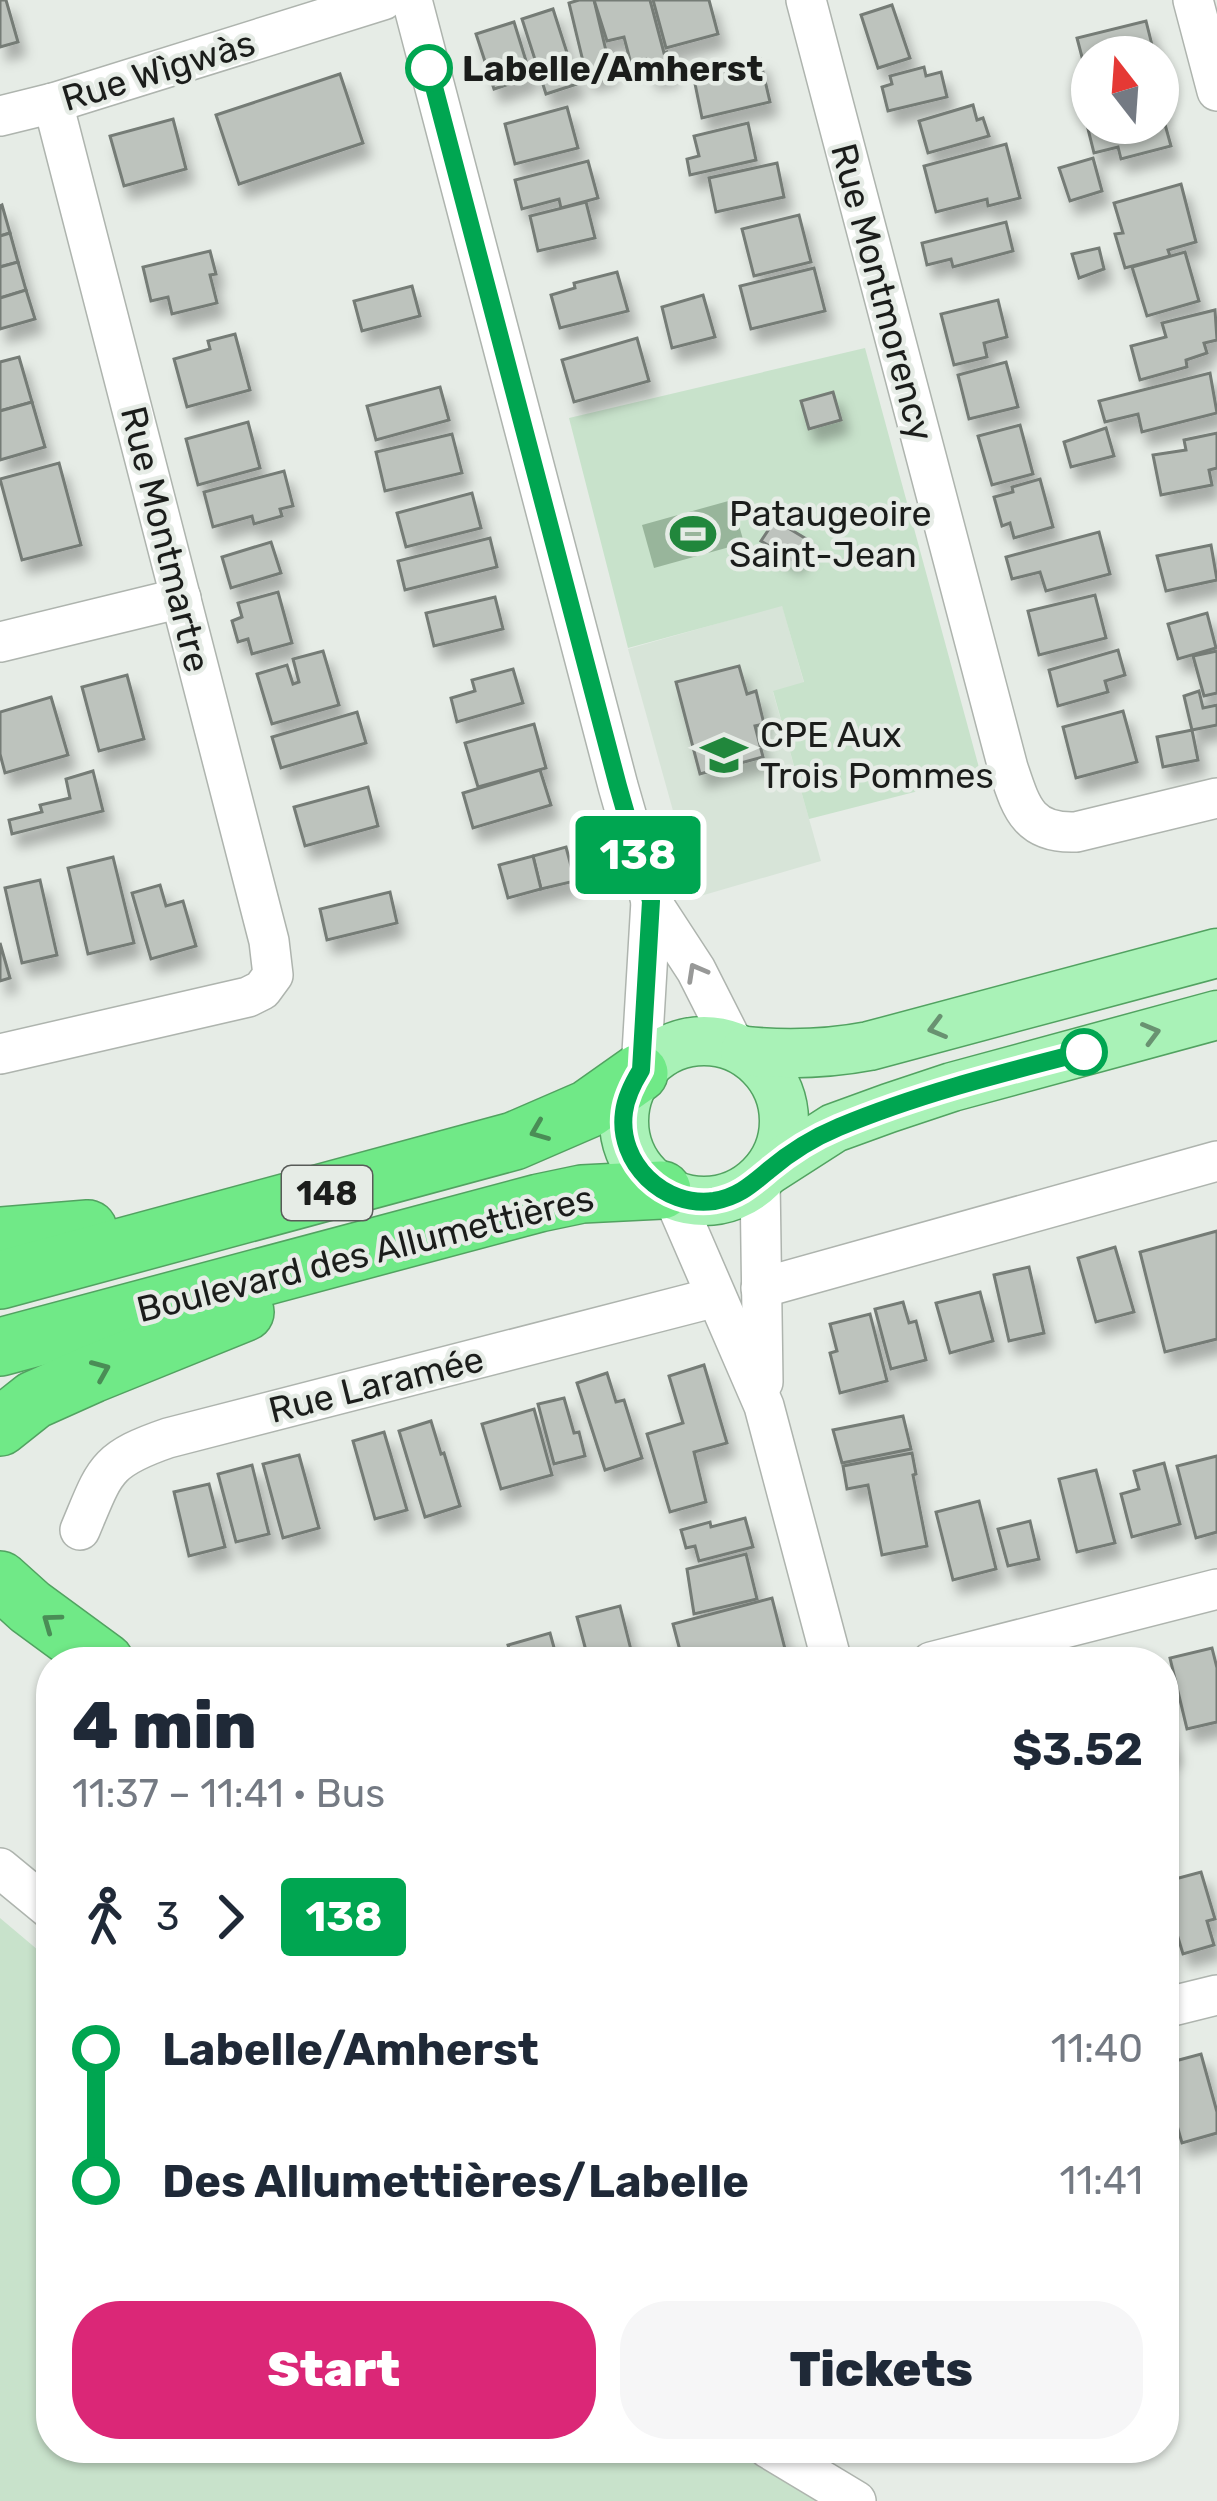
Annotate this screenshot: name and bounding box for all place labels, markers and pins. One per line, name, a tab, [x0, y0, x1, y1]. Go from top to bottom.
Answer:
marker: Labelle/Amherst	[407, 46, 451, 90]
place label: Labelle/Amherst	[462, 47, 763, 90]
place label: Pataugeoire Saint-Jean	[729, 492, 932, 576]
sports icon: Pataugeoire Saint-Jean	[668, 509, 718, 559]
place label: CPE Aux Trois Pommes	[760, 713, 994, 797]
school or university icon: CPE Aux Trois Pommes	[699, 730, 749, 780]
unlabelled marker	[1062, 1030, 1106, 1074]

